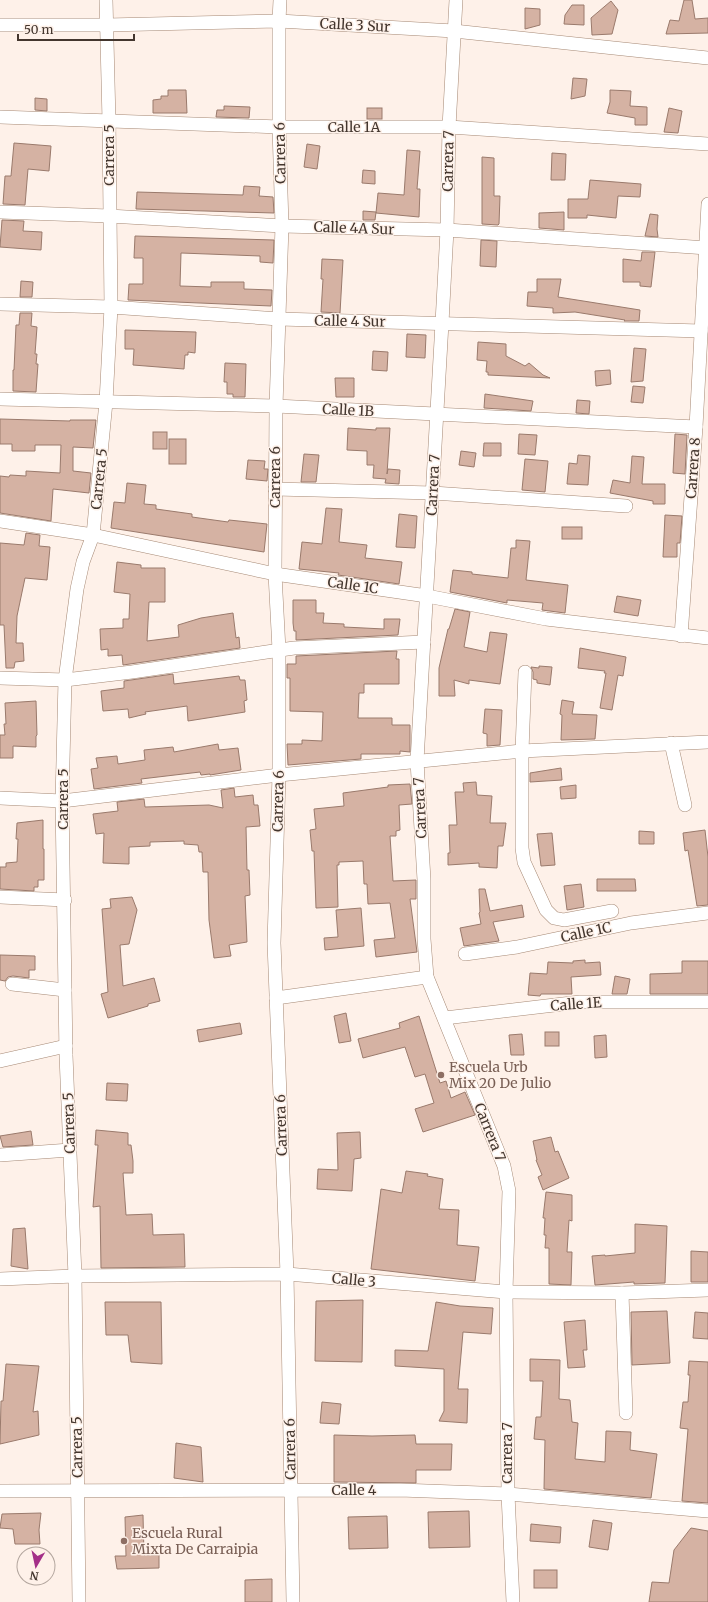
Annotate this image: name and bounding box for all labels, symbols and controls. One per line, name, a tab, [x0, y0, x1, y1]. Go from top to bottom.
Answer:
street label: Calle 3 Sur	[319, 14, 391, 36]
scale bar	[18, 16, 134, 42]
text: 50 m	[24, 22, 53, 37]
street label: Calle 1A	[328, 118, 380, 136]
street label: Carrera 6	[270, 122, 290, 184]
street label: Carrera 5	[100, 124, 118, 186]
street label: Carrera 7	[438, 130, 458, 192]
street label: Calle 4A Sur	[313, 218, 395, 238]
street label: Calle 4 Sur	[314, 311, 386, 331]
street label: Calle 1B	[322, 400, 374, 420]
street label: Carrera 8	[682, 437, 704, 499]
street label: Carrera 6	[266, 446, 284, 508]
street label: Carrera 5	[87, 447, 111, 511]
street label: Carrera 7	[422, 454, 444, 516]
street label: Calle 1C	[326, 573, 380, 597]
street label: Carrera 5	[54, 768, 72, 830]
street label: Carrera 6	[268, 770, 288, 832]
street label: Carrera 7	[409, 777, 431, 839]
street label: Calle 1C	[559, 918, 613, 946]
street label: Calle 1E	[550, 993, 602, 1015]
place label: Escuela Urb Mix 20 De Julio	[449, 1058, 551, 1092]
marker: Escuela Urb Mix 20 De Julio	[436, 1070, 446, 1080]
street label: Carrera 5	[59, 1092, 79, 1154]
street label: Carrera 6	[271, 1094, 291, 1156]
street label: Carrera 7	[470, 1100, 510, 1164]
street label: Calle 3	[331, 1269, 377, 1291]
street label: Carrera 5	[67, 1416, 87, 1478]
street label: Carrera 6	[280, 1418, 300, 1480]
street label: Carrera 7	[498, 1422, 516, 1484]
street label: Calle 4	[332, 1481, 377, 1499]
place label: Escuela Rural Mixta De Carraipia	[132, 1524, 259, 1558]
marker: Escuela Rural Mixta De Carraipia	[119, 1536, 129, 1546]
north arrow	[16, 1546, 56, 1586]
text: N	[29, 1568, 40, 1583]

